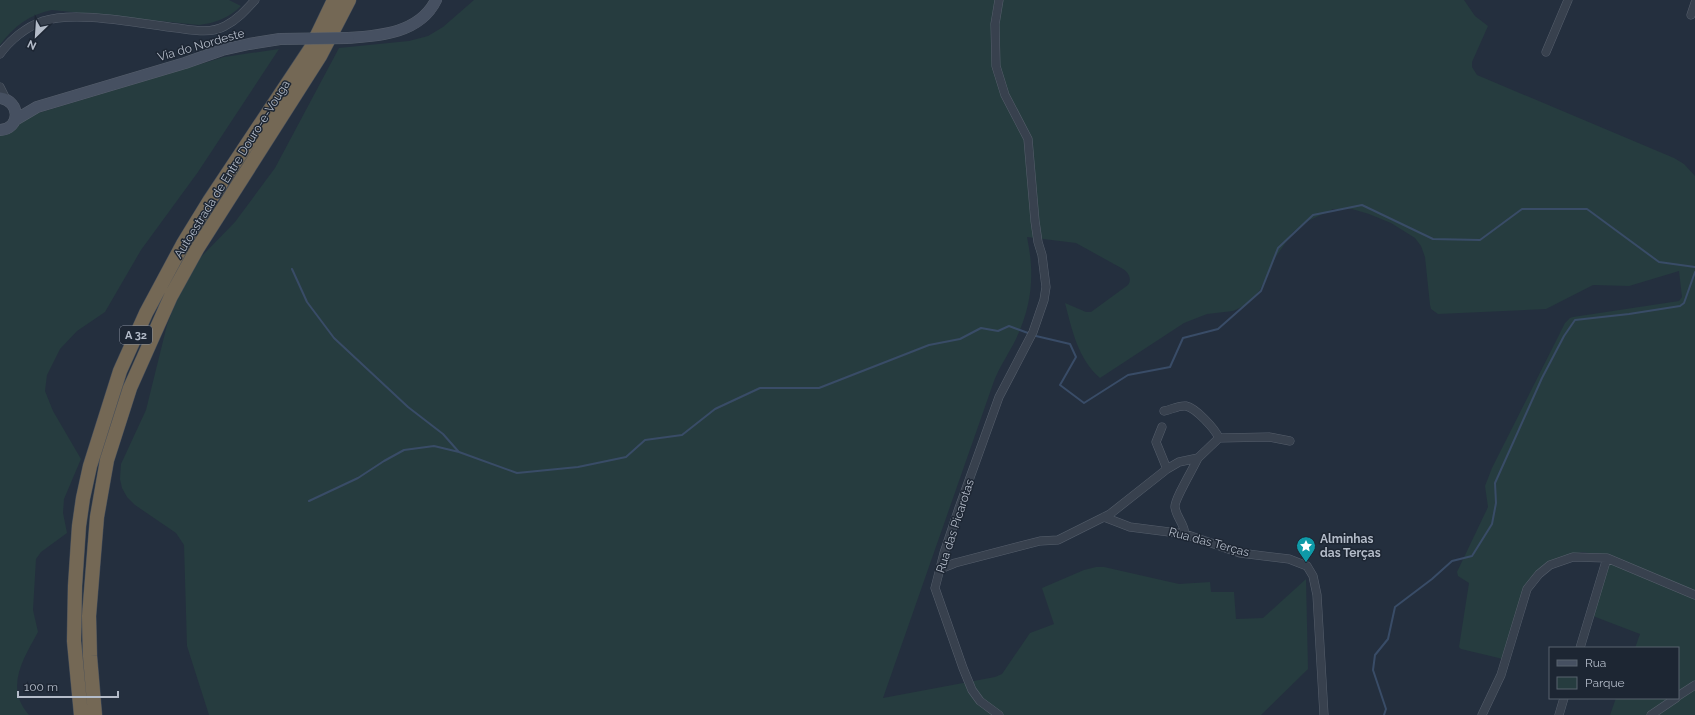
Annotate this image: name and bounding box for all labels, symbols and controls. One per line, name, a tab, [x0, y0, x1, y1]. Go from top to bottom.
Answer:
north arrow	[16, 16, 56, 56]
street label: Via do Nordeste	[156, 26, 246, 64]
text: N	[25, 37, 39, 52]
street label: Autoestrada de Entre Douro-e-Vouga	[171, 78, 293, 260]
road number: A 32	[120, 326, 152, 344]
street label: Rua das Picarotas	[933, 477, 977, 575]
street label: Rua das Terças	[1167, 525, 1251, 560]
place label: Alminhas das Terças	[1320, 532, 1381, 560]
place icon: Alminhas das Terças	[1295, 535, 1317, 563]
legend	[1549, 647, 1679, 699]
text: Rua	[1585, 656, 1606, 670]
scale bar	[18, 673, 118, 699]
text: Parque	[1585, 676, 1625, 690]
text: 100 m	[24, 680, 58, 694]

